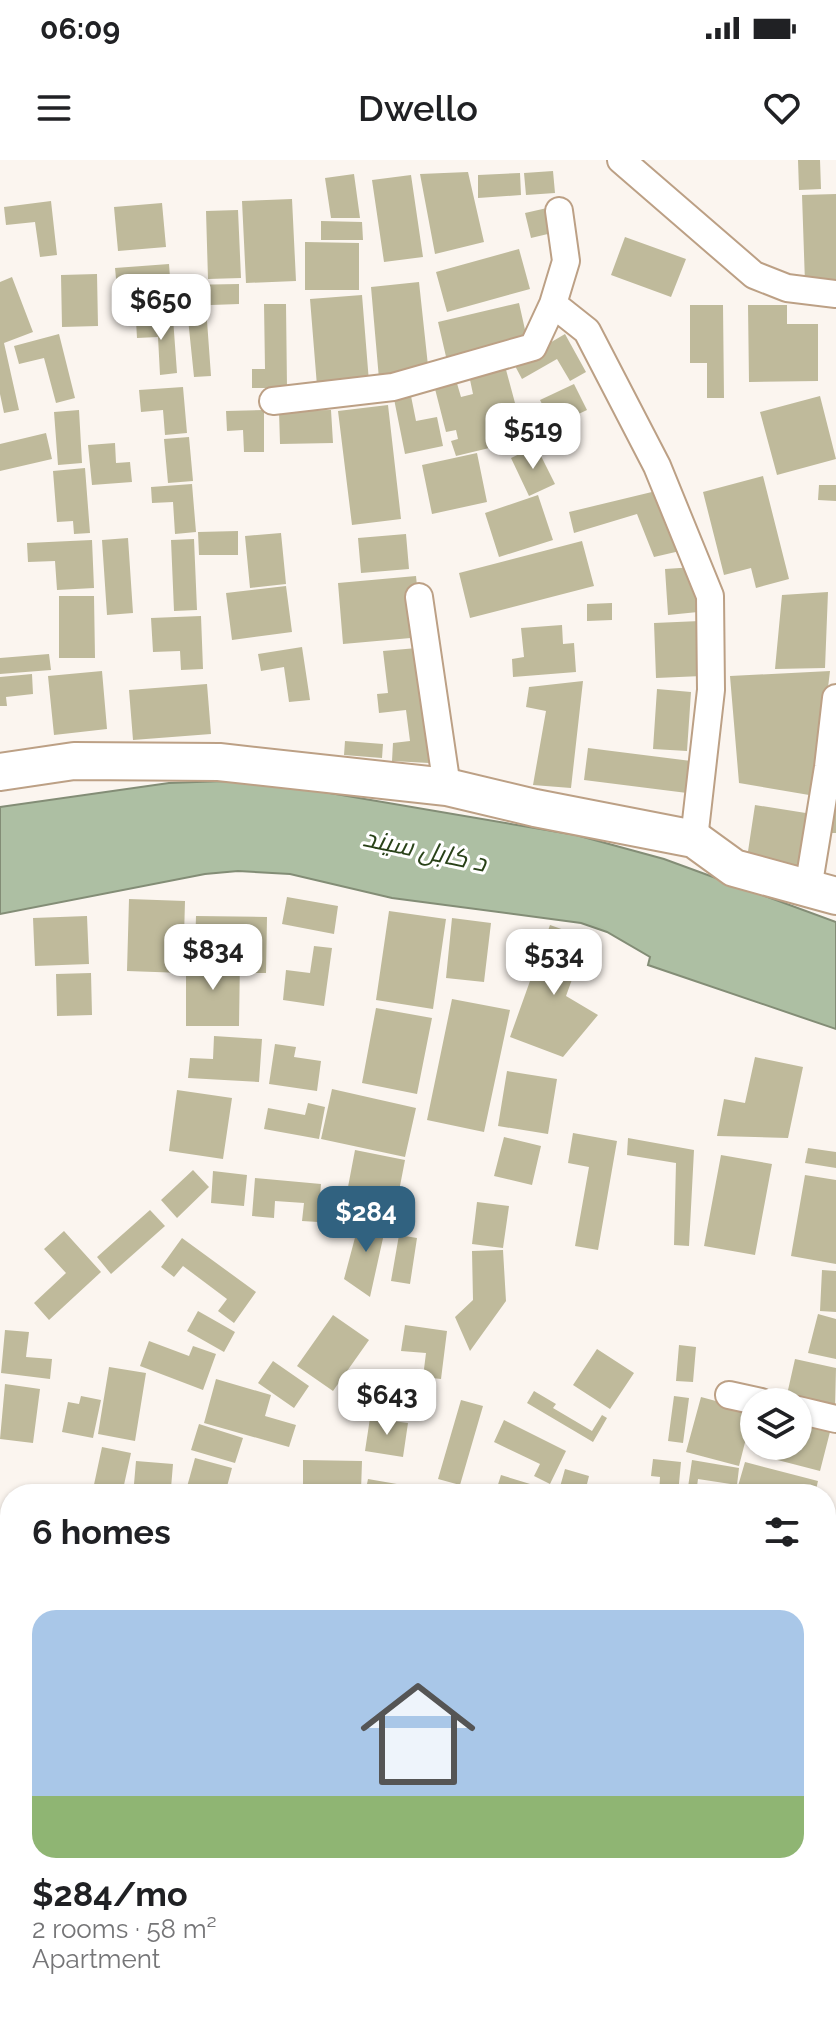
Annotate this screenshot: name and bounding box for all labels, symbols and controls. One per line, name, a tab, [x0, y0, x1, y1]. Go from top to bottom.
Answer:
text: 06:09	[40, 11, 120, 46]
icon: menu	[32, 86, 76, 130]
icon: heart	[760, 86, 804, 130]
text: Dwello	[358, 87, 478, 129]
pin: $650	[114, 274, 208, 342]
text: $650	[130, 285, 192, 315]
pin: $519	[486, 403, 580, 471]
text: $519	[503, 414, 563, 444]
water label: د کابل سيند	[360, 822, 491, 879]
pin: $834	[166, 924, 260, 992]
pin: $534	[507, 929, 601, 997]
text: $834	[182, 935, 244, 965]
text: $534	[524, 940, 584, 970]
pin: $284	[319, 1186, 413, 1254]
text: $284	[335, 1197, 397, 1227]
pin: $643	[340, 1369, 434, 1437]
text: $643	[356, 1380, 418, 1410]
map controls	[740, 1388, 812, 1460]
button: layers	[740, 1388, 812, 1460]
icon: filters	[760, 1510, 804, 1554]
text: 6 homes	[32, 1512, 171, 1552]
icon: home	[346, 1662, 490, 1806]
text: $284/mo	[32, 1874, 188, 1914]
text: 2 rooms · 58 m²	[32, 1914, 217, 1944]
text: Apartment	[32, 1944, 161, 1974]

